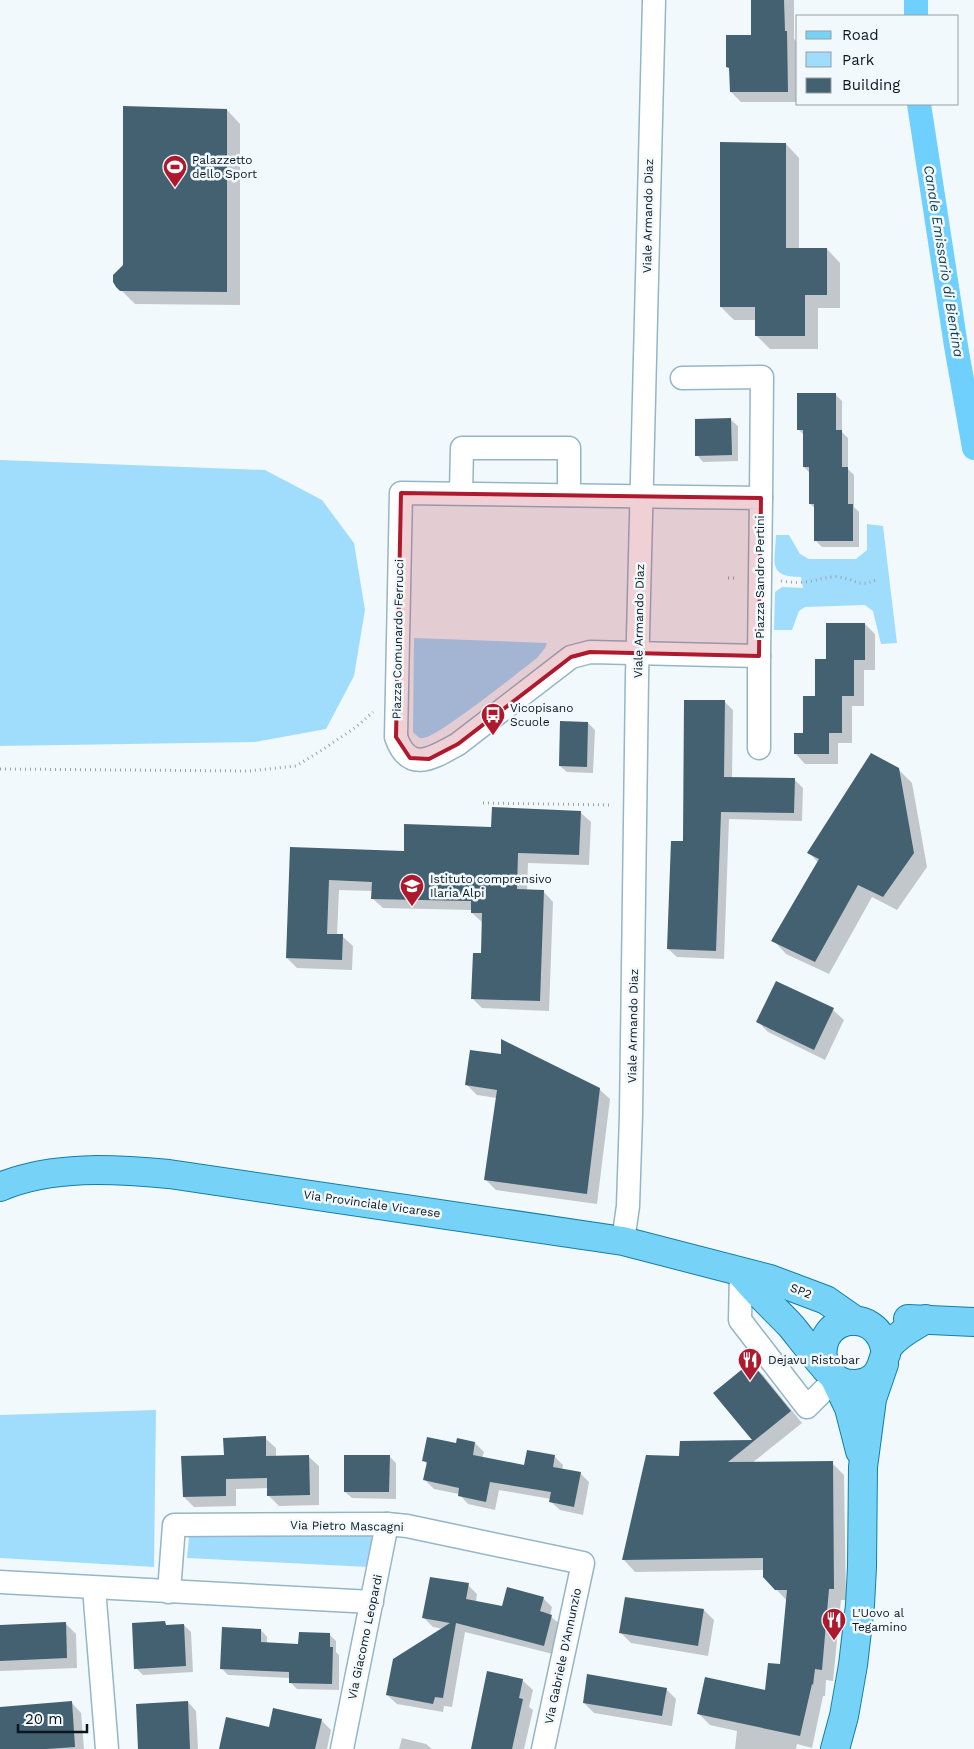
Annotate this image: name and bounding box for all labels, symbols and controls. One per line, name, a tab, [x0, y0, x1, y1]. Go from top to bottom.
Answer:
legend	[796, 15, 959, 105]
text: Road	[842, 26, 879, 44]
text: Park	[842, 51, 875, 69]
text: Building	[842, 76, 900, 94]
place label: Palazzetto dello Sport	[192, 153, 257, 181]
sports icon: Palazzetto dello Sport	[162, 154, 188, 188]
street label: Viale Armando Diaz	[640, 159, 656, 273]
water label: Canale Emissario di Bientina	[921, 164, 967, 359]
street label: Piazza Sandro Pertini	[753, 515, 767, 639]
street label: Piazza Comunardo Ferrucci	[390, 559, 406, 719]
street label: Viale Armando Diaz	[631, 564, 647, 678]
place label: Vicopisano Scuole	[510, 701, 573, 729]
bus stop icon: Vicopisano Scuole	[480, 702, 506, 736]
place label: Istituto comprensivo Ilaria Alpi	[430, 872, 552, 900]
school or university icon: Istituto comprensivo Ilaria Alpi	[399, 873, 425, 907]
street label: Viale Armando Diaz	[625, 969, 641, 1083]
street label: Via Provinciale Vicarese	[303, 1187, 441, 1221]
street label: SP2	[788, 1281, 814, 1301]
restaurant icon: Dejavu Ristobar	[737, 1347, 763, 1381]
place label: Dejavu Ristobar	[768, 1353, 860, 1367]
street label: Via Pietro Mascagni	[290, 1518, 404, 1534]
street label: Via Giacomo Leopardi	[345, 1573, 385, 1701]
street label: Via Gabriele D'Annunzio	[542, 1587, 584, 1725]
place label: L'Uovo al Tegamino	[852, 1606, 907, 1634]
restaurant icon: L'Uovo al Tegamino	[821, 1607, 847, 1641]
scale bar	[18, 1702, 86, 1734]
text: 20 m	[25, 1710, 63, 1728]

